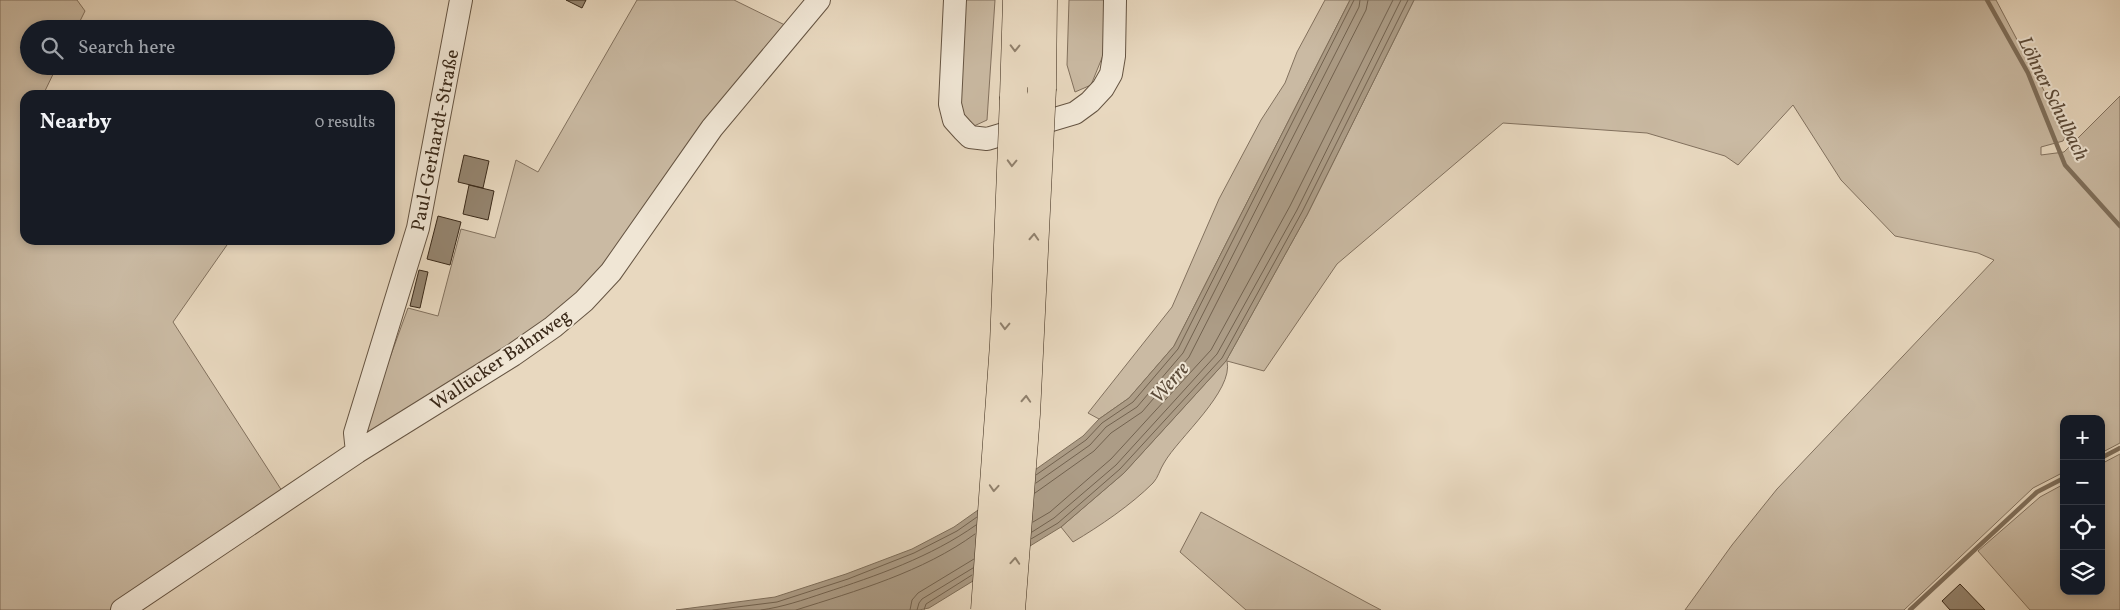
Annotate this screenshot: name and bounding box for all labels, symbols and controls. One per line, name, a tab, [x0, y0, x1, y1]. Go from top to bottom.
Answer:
search box	[20, 20, 395, 75]
water label: Löhner Schulbach	[2010, 32, 2094, 166]
icon: search	[38, 34, 66, 62]
text: Search here	[78, 35, 175, 61]
one-way arrow	[1010, 45, 1021, 53]
street label: Paul-Gerhardt-Straße	[406, 47, 466, 234]
text: Nearby	[40, 108, 111, 137]
text: 0 results	[315, 112, 375, 134]
one-way arrow	[1006, 159, 1017, 167]
one-way arrow	[1029, 233, 1040, 241]
street label: Wallücker Bahnweg	[426, 304, 577, 417]
one-way arrow	[1000, 322, 1010, 330]
water label: Werre	[1145, 356, 1197, 410]
one-way arrow	[1021, 395, 1032, 403]
map controls	[2060, 415, 2105, 595]
button: +	[2060, 415, 2105, 460]
button: −	[2060, 460, 2105, 505]
one-way arrow	[988, 484, 999, 492]
button: locate	[2060, 505, 2105, 550]
button: layers	[2060, 550, 2105, 595]
one-way arrow	[1009, 557, 1020, 565]

